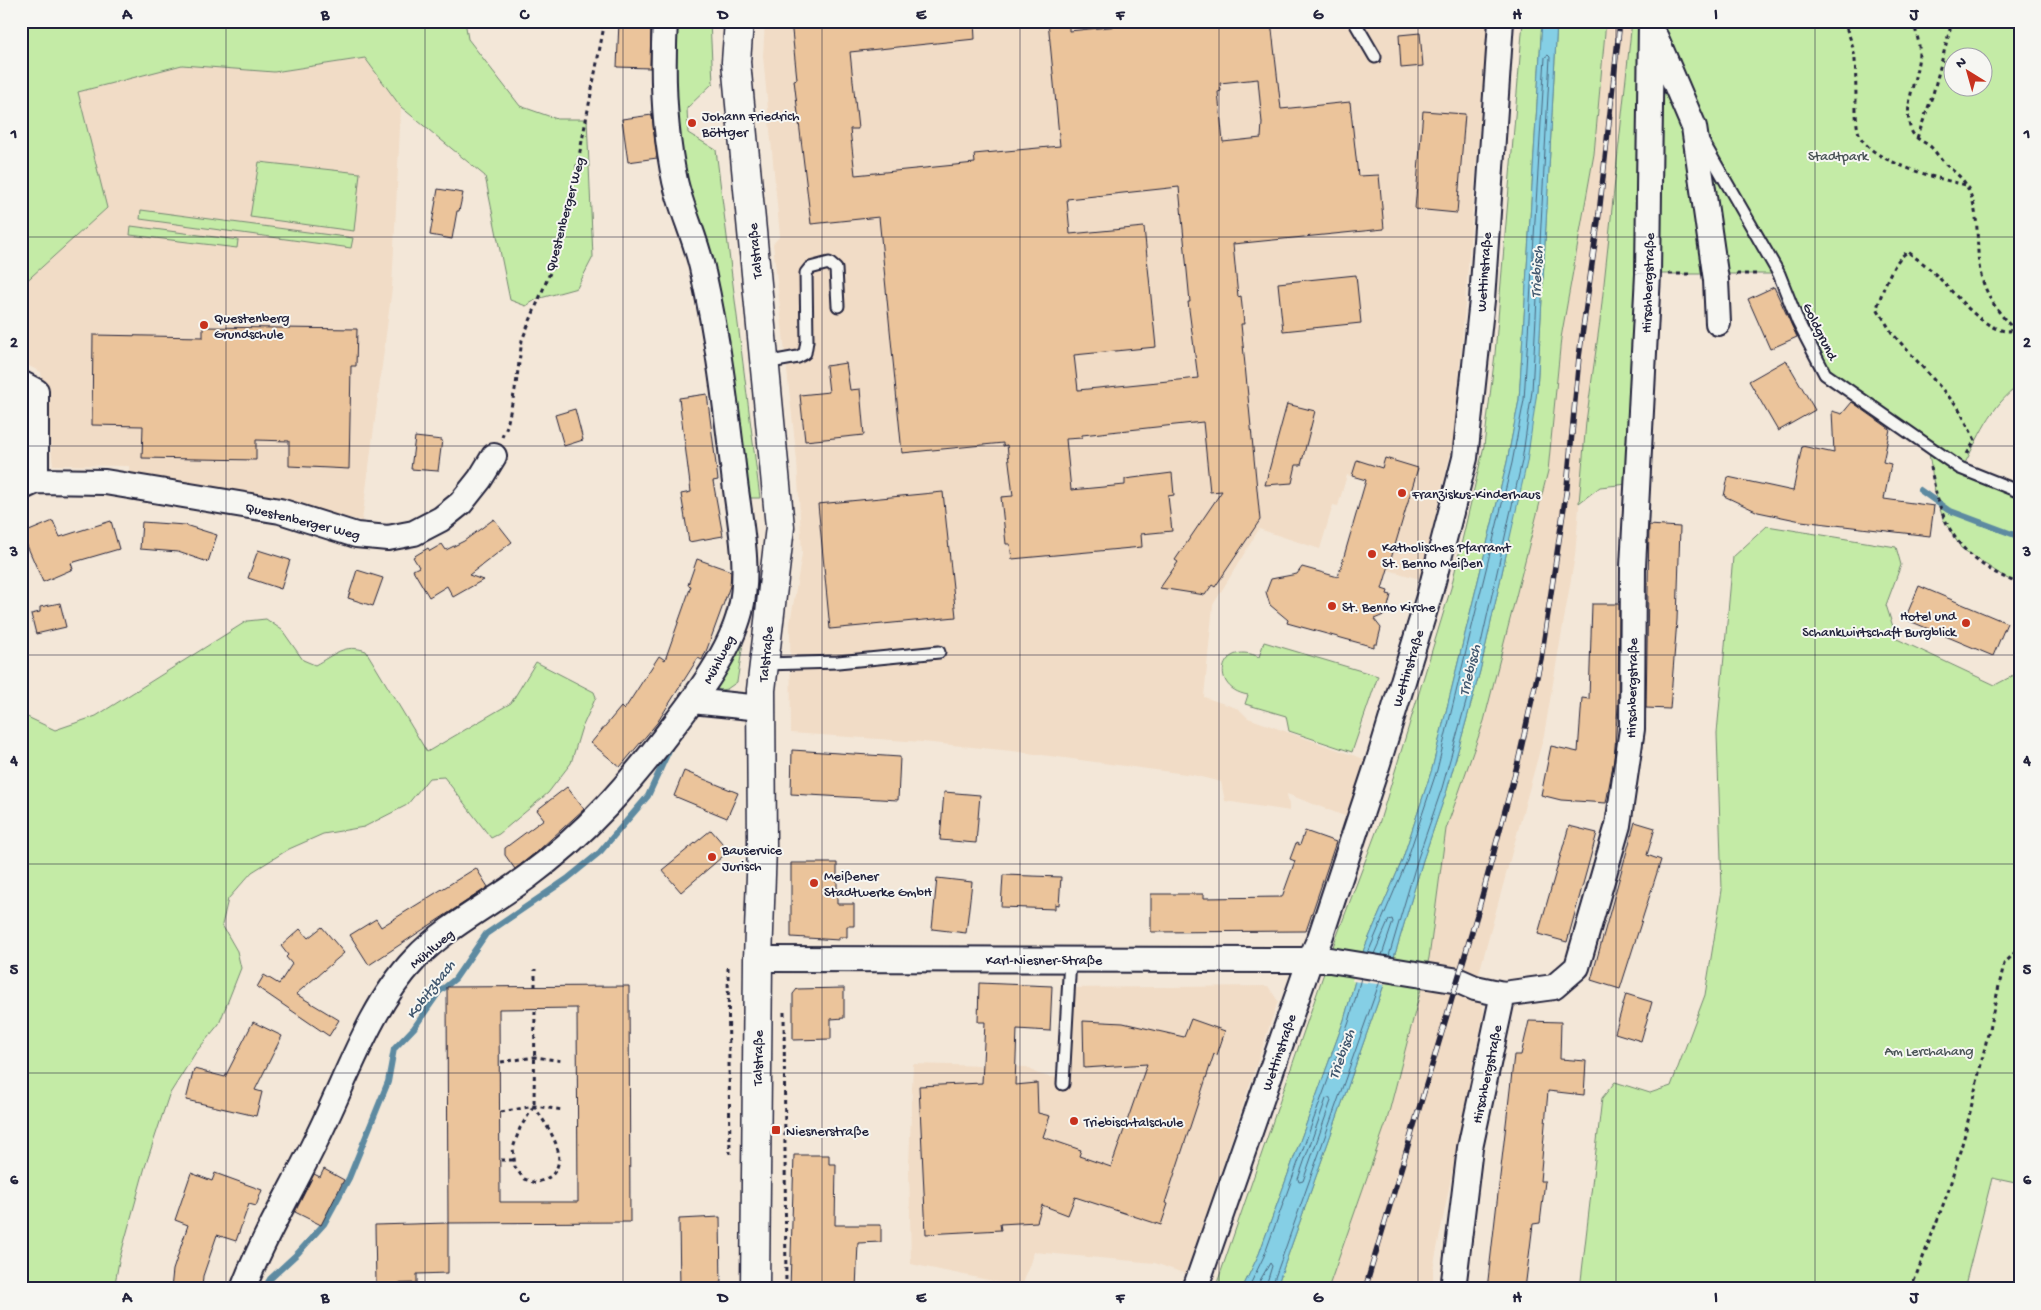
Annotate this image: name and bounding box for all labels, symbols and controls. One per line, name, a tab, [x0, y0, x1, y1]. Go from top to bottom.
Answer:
text: A	[121, 7, 133, 26]
text: B	[320, 7, 330, 26]
text: C	[519, 7, 530, 26]
text: D	[716, 7, 729, 26]
text: E	[916, 7, 927, 26]
text: F	[1115, 7, 1126, 26]
text: G	[1313, 7, 1324, 26]
text: H	[1512, 7, 1522, 26]
text: I	[1714, 7, 1718, 26]
text: J	[1909, 7, 1920, 26]
north arrow	[1944, 48, 1994, 98]
text: N	[1953, 54, 1970, 73]
place label: Johann Friedrich Böttger	[701, 109, 800, 142]
marker: Johann Friedrich Böttger	[686, 117, 698, 129]
text: 1	[10, 126, 17, 145]
text: 1	[2023, 126, 2030, 145]
park label: Stadtpark	[1808, 149, 1870, 166]
street label: Questenberger Weg	[543, 155, 590, 274]
street label: Talstraße	[746, 222, 767, 280]
street label: Wettinstraße	[1474, 231, 1497, 312]
street label: Hirschbergstraße	[1639, 232, 1660, 334]
water label: Triebisch	[1528, 245, 1548, 299]
street label: Goldgrund	[1798, 301, 1841, 365]
place label: Questenberg Grundschule	[214, 311, 290, 344]
marker: Questenberg Grundschule	[198, 319, 210, 331]
text: 2	[10, 335, 18, 354]
text: 2	[2023, 335, 2031, 354]
marker: Franziskus-Kinderhaus	[1396, 487, 1408, 499]
place label: Franziskus-Kinderhaus	[1411, 487, 1541, 504]
street label: Questenberger Weg	[243, 500, 362, 545]
place label: Katholisches Pfarramt St. Benno Meißen	[1382, 540, 1512, 573]
text: 3	[9, 544, 18, 563]
text: 3	[2022, 544, 2031, 563]
marker: Katholisches Pfarramt St. Benno Meißen	[1366, 548, 1378, 560]
marker: St. Benno Kirche	[1326, 600, 1338, 612]
place label: St. Benno Kirche	[1342, 600, 1436, 617]
place label: Hotel und Schankwirtschaft Burgblick	[1802, 609, 1958, 642]
marker: Hotel und Schankwirtschaft Burgblick	[1960, 617, 1972, 629]
street label: Talstraße	[756, 625, 779, 684]
street label: Wettinstraße	[1390, 627, 1429, 709]
street label: Mühlweg	[700, 633, 740, 688]
street label: Hirschbergstraße	[1624, 637, 1643, 738]
water label: Triebisch	[1456, 642, 1486, 698]
text: 4	[9, 753, 18, 772]
text: 4	[2022, 753, 2031, 772]
place label: Bauservice Jurisch	[721, 843, 783, 876]
marker: Bauservice Jurisch	[706, 851, 718, 863]
place label: Meißener Stadtwerke GmbH	[824, 869, 933, 902]
marker: Meißener Stadtwerke GmbH	[808, 877, 820, 889]
street label: Mühlweg	[407, 926, 458, 973]
street label: Karl-Niesner-Straße	[986, 953, 1103, 970]
water label: Kobitzbach	[403, 957, 461, 1023]
text: 5	[10, 962, 19, 981]
text: 5	[2023, 962, 2032, 981]
street label: Wettinstraße	[1259, 1012, 1302, 1093]
street label: Hirschbergstraße	[1470, 1023, 1507, 1125]
water label: Triebisch	[1326, 1026, 1361, 1082]
street label: Talstraße	[750, 1029, 768, 1087]
park label: Am Lerchahang	[1885, 1044, 1973, 1061]
marker: Triebischtalschule	[1068, 1115, 1080, 1127]
place label: Triebischtalschule	[1083, 1115, 1184, 1132]
marker: Niesnerstraße	[770, 1124, 782, 1136]
place label: Niesnerstraße	[786, 1124, 869, 1141]
text: 6	[10, 1172, 19, 1191]
text: 6	[2023, 1172, 2032, 1191]
text: A	[121, 1290, 133, 1309]
text: B	[320, 1290, 330, 1309]
text: C	[519, 1290, 530, 1309]
text: D	[716, 1290, 729, 1309]
text: E	[916, 1290, 927, 1309]
text: F	[1115, 1290, 1126, 1309]
text: G	[1313, 1290, 1324, 1309]
text: H	[1512, 1290, 1522, 1309]
text: I	[1714, 1290, 1718, 1309]
text: J	[1909, 1290, 1920, 1309]

